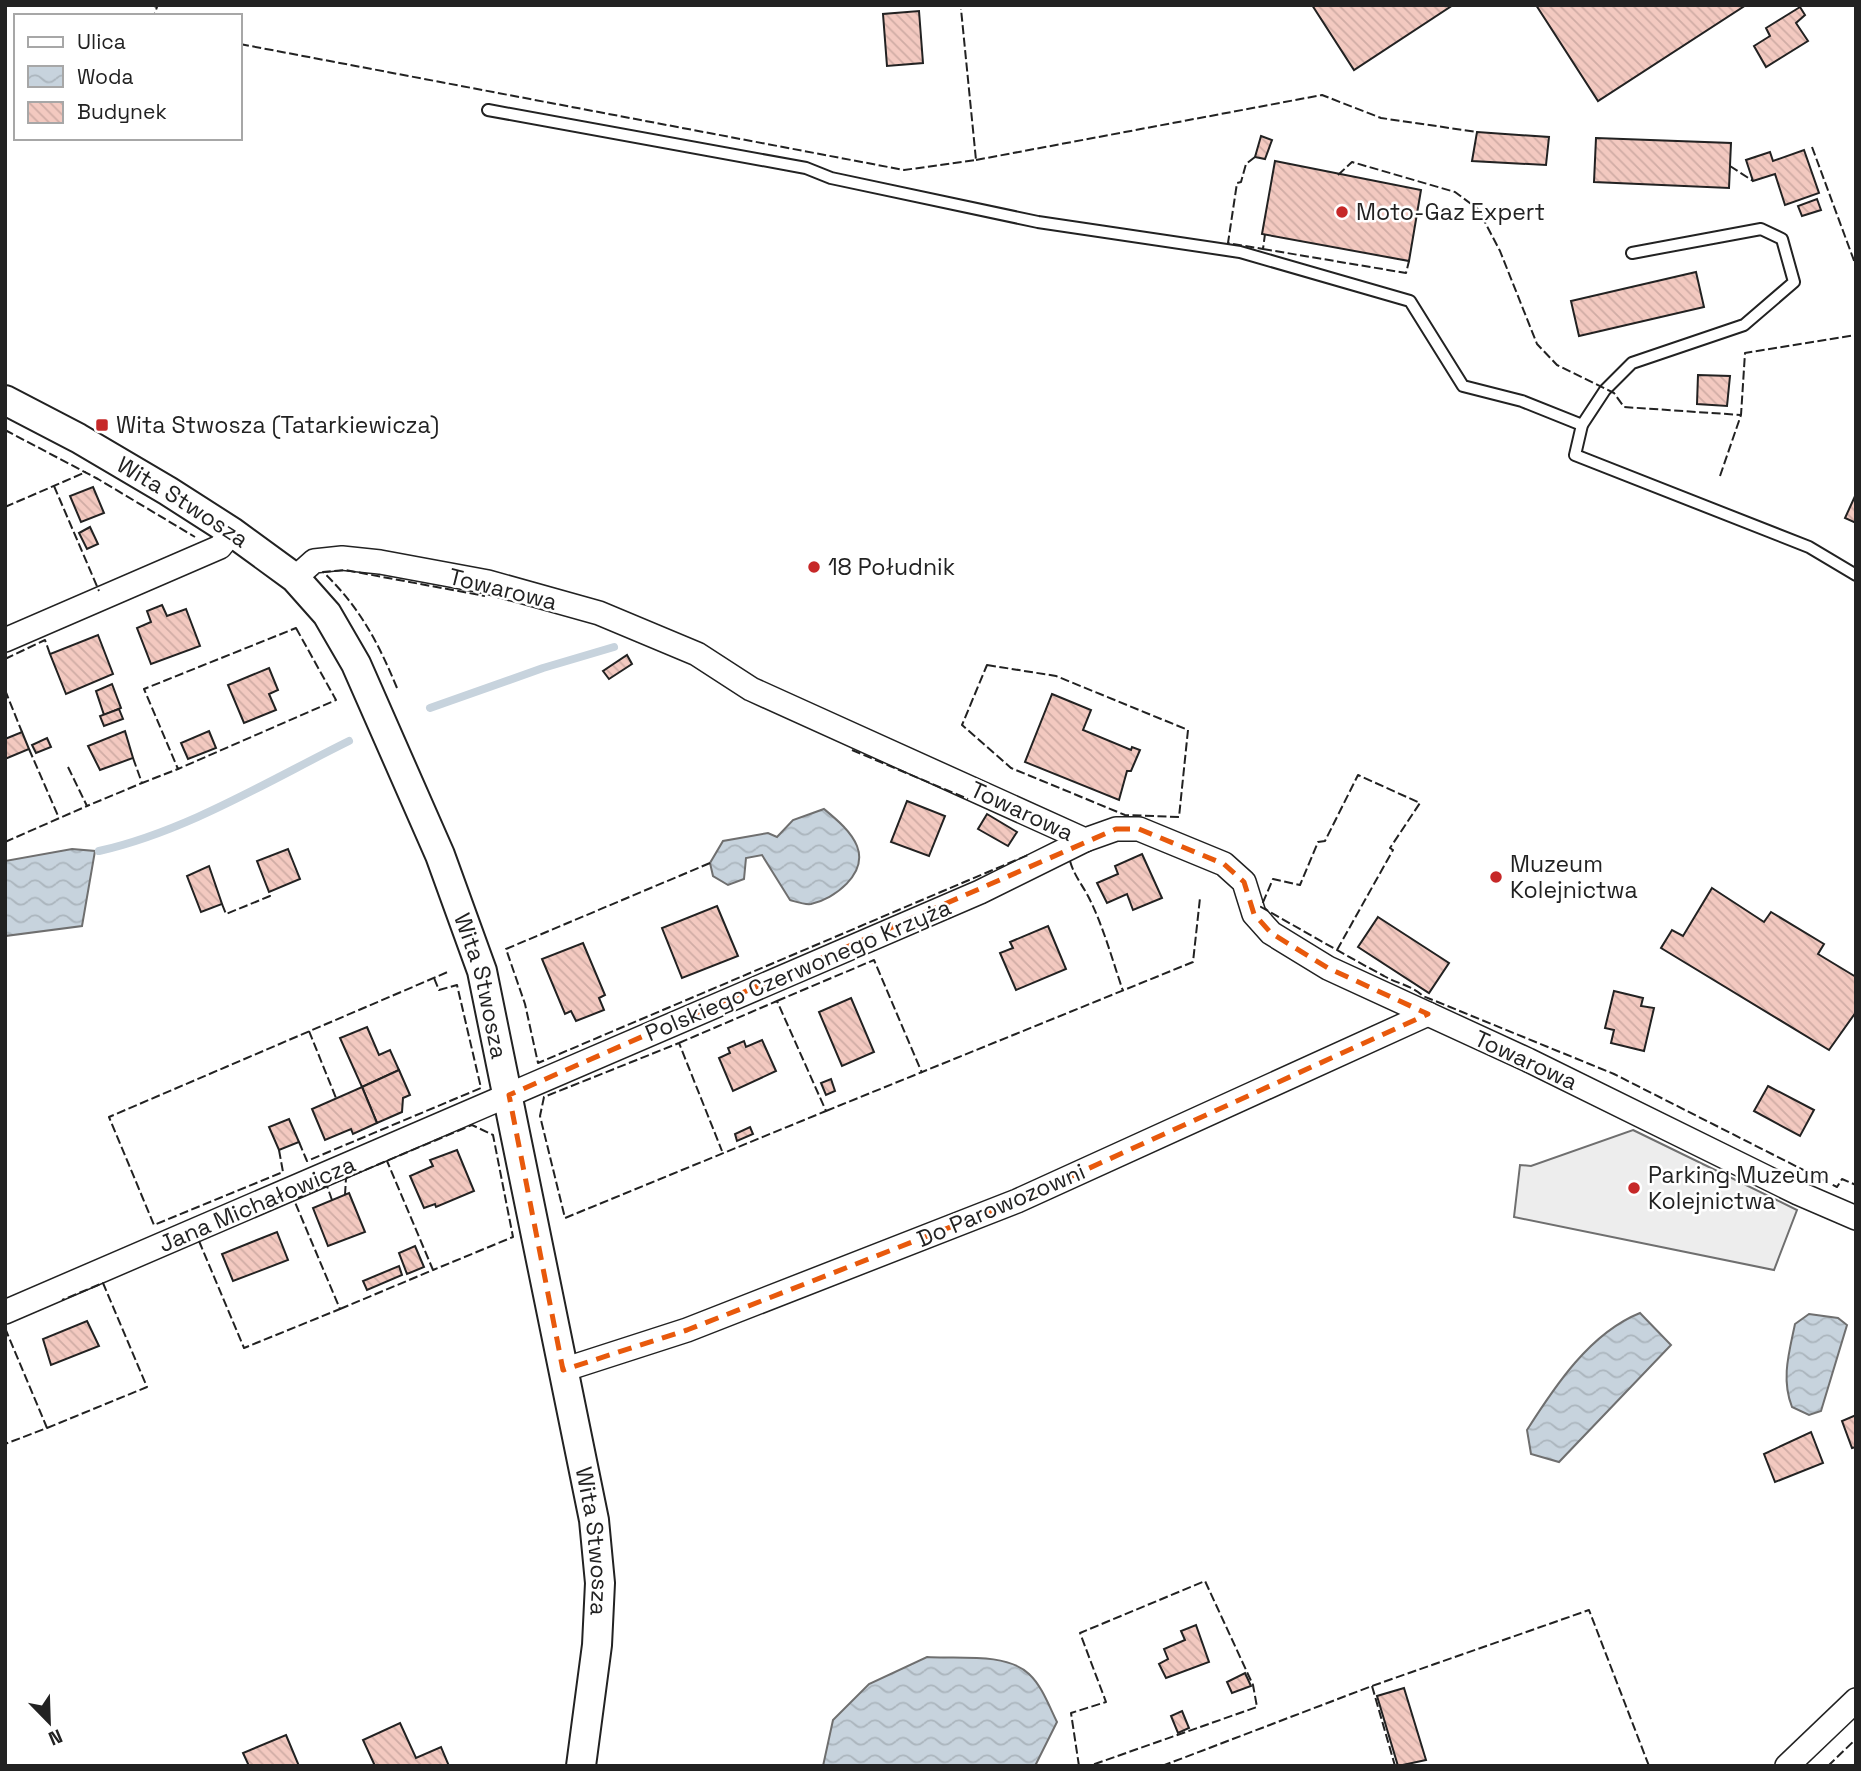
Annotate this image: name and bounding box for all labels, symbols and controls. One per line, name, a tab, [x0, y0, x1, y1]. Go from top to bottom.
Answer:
legend	[14, 14, 242, 140]
text: Ulica	[77, 28, 126, 55]
text: Woda	[77, 63, 134, 90]
text: Budynek	[77, 98, 167, 125]
place label: Moto-Gaz Expert	[1356, 197, 1545, 227]
marker: Moto-Gaz Expert	[1334, 204, 1350, 220]
place label: Wita Stwosza (Tatarkiewicza)	[116, 410, 439, 440]
marker: Wita Stwosza (Tatarkiewicza)	[94, 417, 110, 433]
street label: Wita Stwosza	[112, 449, 255, 554]
place label: 18 Południk	[828, 552, 955, 582]
marker: 18 Południk	[806, 559, 822, 575]
street label: Towarowa	[446, 561, 560, 617]
street label: Towarowa	[966, 774, 1078, 848]
place label: Muzeum Kolejnictwa	[1510, 849, 1638, 905]
marker: Muzeum Kolejnictwa	[1488, 869, 1504, 885]
street label: Polskiego Czerwonego Krzyża	[641, 892, 955, 1048]
street label: Wita Stwosza	[447, 909, 515, 1061]
street label: Towarowa	[1470, 1023, 1582, 1097]
street label: Jana Michałowicza	[154, 1149, 360, 1259]
street label: Do Parowozowni	[912, 1156, 1090, 1254]
place label: Parking Muzeum Kolejnictwa	[1648, 1160, 1829, 1216]
marker: Parking Muzeum Kolejnictwa	[1626, 1180, 1642, 1196]
street label: Wita Stwosza	[569, 1464, 615, 1616]
north arrow	[14, 1687, 84, 1757]
text: N	[45, 1723, 66, 1751]

